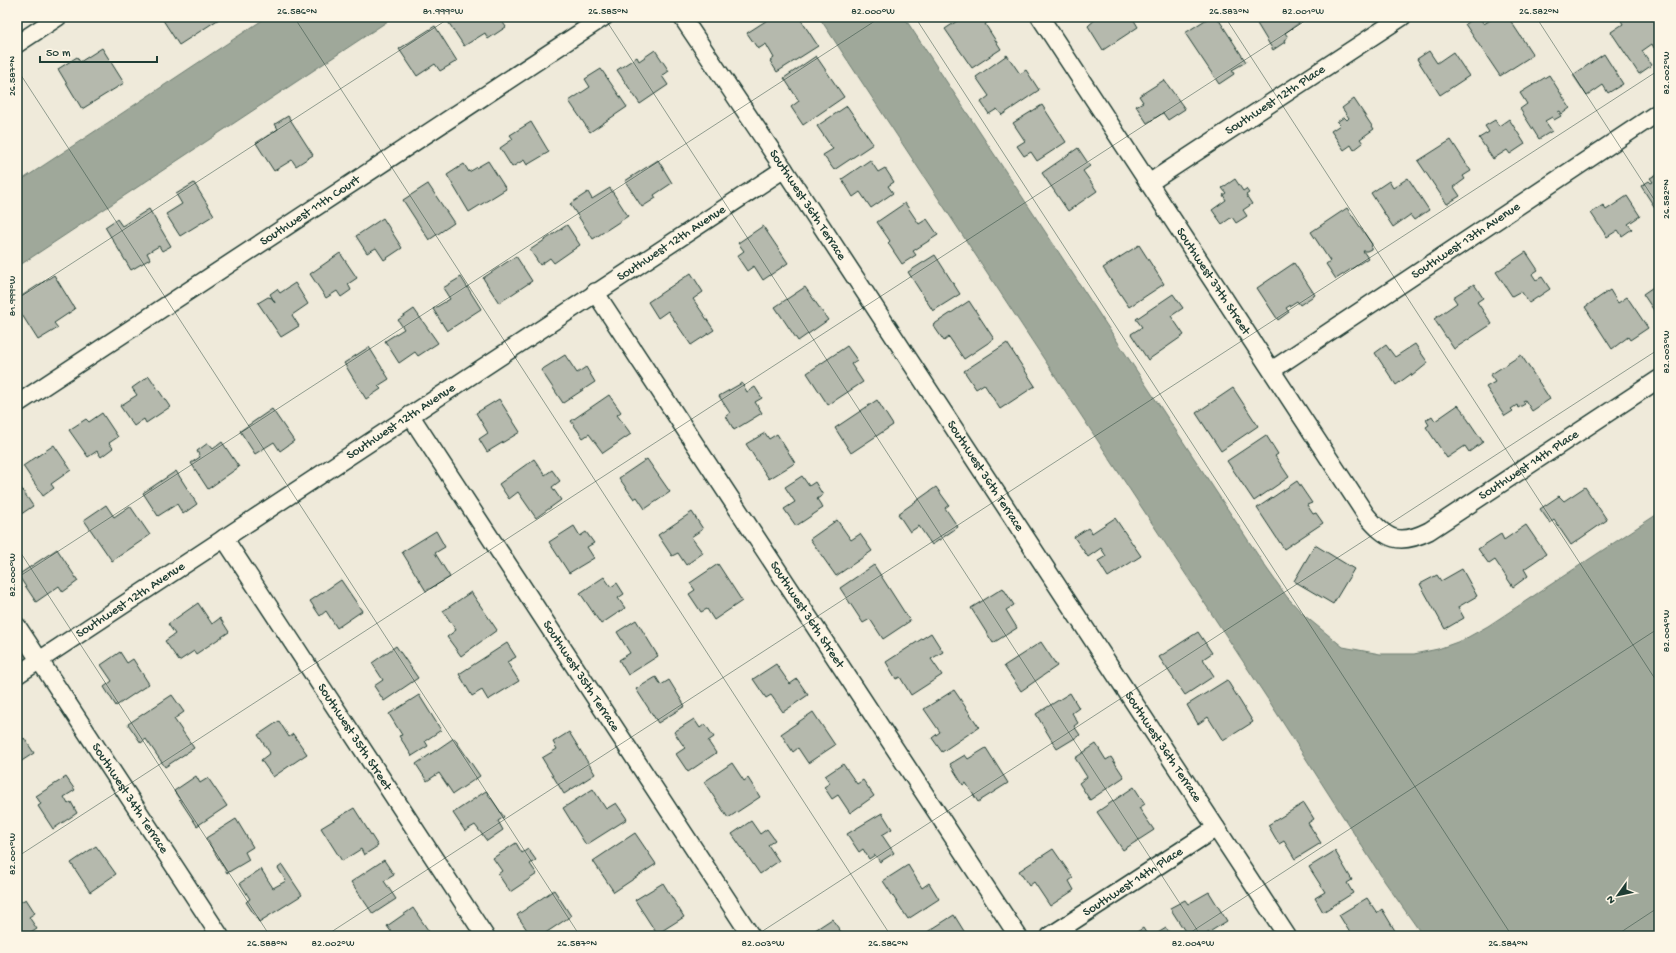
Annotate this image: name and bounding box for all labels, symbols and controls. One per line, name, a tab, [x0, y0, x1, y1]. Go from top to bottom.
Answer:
text: 26.586°N	[277, 6, 317, 18]
text: 81.999°W	[423, 6, 464, 18]
text: 26.585°N	[588, 6, 629, 18]
text: 82.000°W	[851, 6, 895, 18]
text: 26.583°N	[1209, 6, 1250, 18]
text: 82.001°W	[1282, 6, 1324, 18]
text: 26.582°N	[1519, 6, 1559, 18]
scale bar	[40, 38, 157, 64]
text: 50 m	[46, 47, 71, 61]
text: 82.002°W	[1661, 51, 1673, 94]
text: 26.587°N	[7, 55, 19, 96]
street label: Southwest 12th Place	[1222, 62, 1328, 138]
street label: Southwest 36th Terrace	[766, 147, 849, 263]
street label: Southwest 11th Court	[257, 171, 364, 249]
text: 26.582°N	[1661, 179, 1673, 219]
street label: Southwest 13th Avenue	[1409, 199, 1523, 282]
street label: Southwest 12th Avenue	[614, 202, 729, 285]
street label: Southwest 37th Street	[1173, 225, 1254, 339]
text: 81.999°W	[7, 275, 19, 316]
text: 82.003°W	[1661, 330, 1673, 374]
street label: Southwest 12th Avenue	[344, 380, 458, 463]
street label: Southwest 36th Terrace	[944, 418, 1027, 534]
street label: Southwest 14th Place	[1476, 427, 1582, 503]
text: 82.000°W	[7, 553, 19, 597]
street label: Southwest 36th Street	[766, 558, 848, 672]
street label: Southwest 12th Avenue	[73, 559, 188, 641]
text: 82.004°W	[1661, 609, 1673, 652]
street label: Southwest 35th Terrace	[539, 618, 623, 735]
street label: Southwest 35th Street	[314, 681, 396, 795]
street label: Southwest 36th Terrace	[1121, 689, 1205, 805]
street label: Southwest 34th Terrace	[88, 740, 172, 857]
text: 82.001°W	[7, 833, 19, 875]
street label: Southwest 14th Place	[1080, 844, 1186, 920]
north arrow	[1598, 875, 1638, 915]
text: N	[1604, 893, 1618, 906]
text: 26.588°N	[247, 938, 288, 950]
text: 82.002°W	[312, 938, 355, 950]
text: 26.587°N	[557, 938, 598, 950]
text: 82.003°W	[741, 938, 785, 950]
text: 26.586°N	[868, 938, 908, 950]
text: 82.004°W	[1172, 938, 1215, 950]
text: 26.584°N	[1488, 938, 1528, 950]

